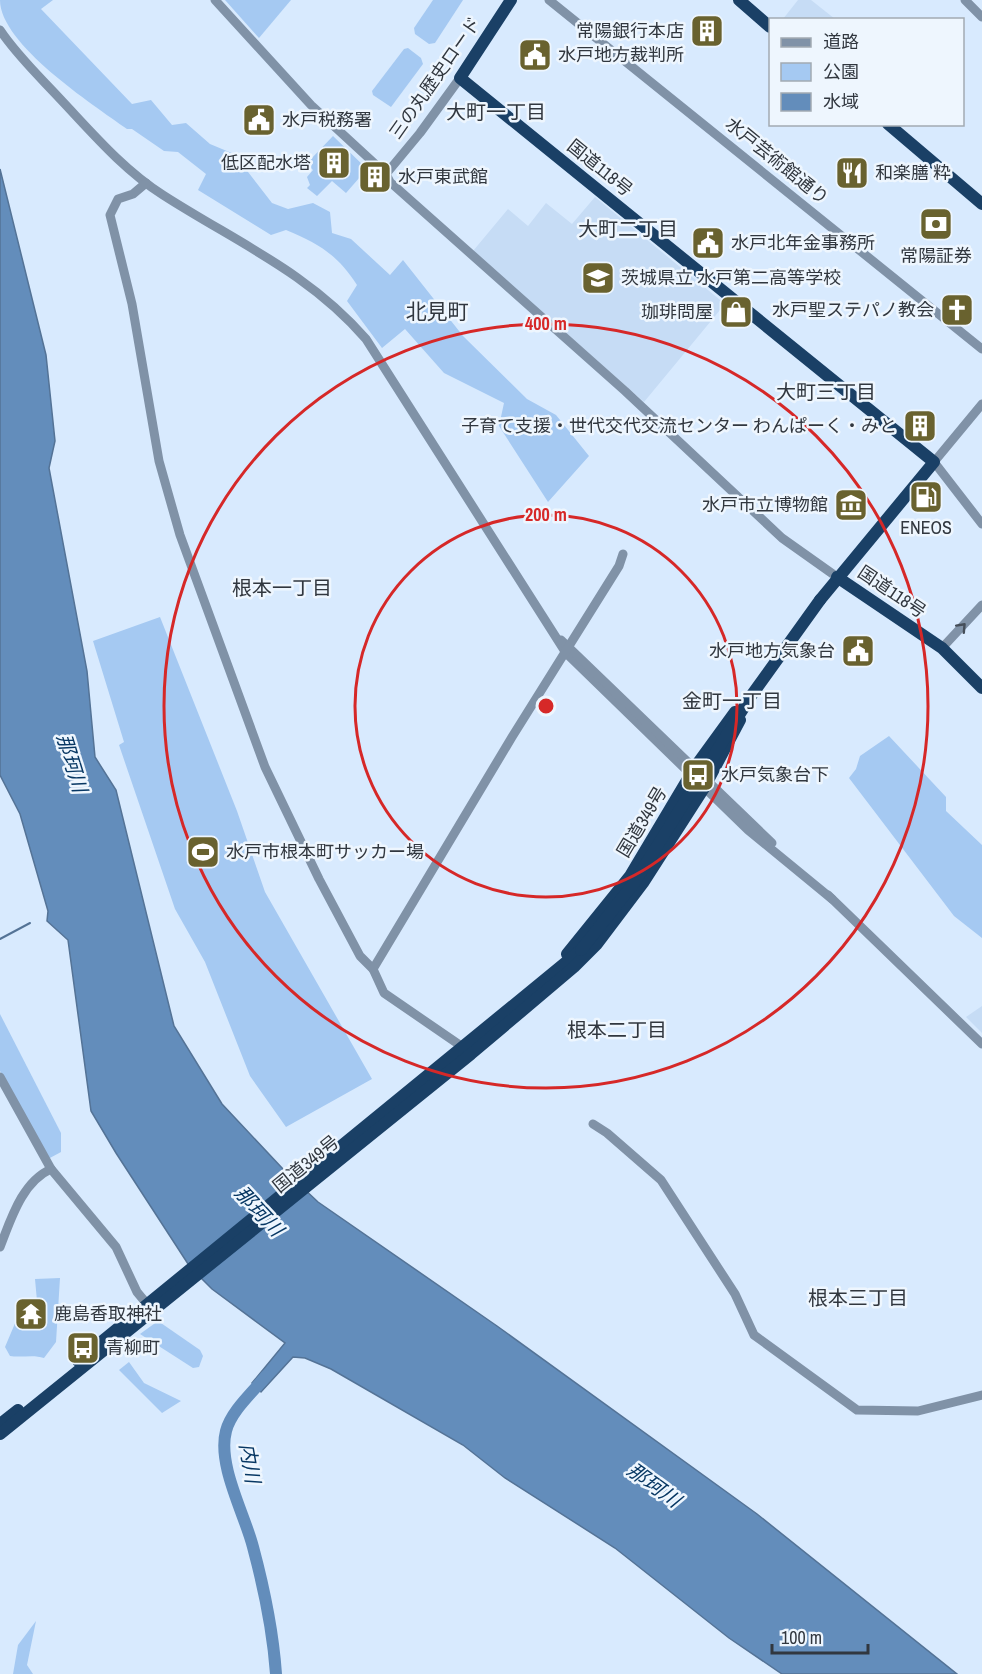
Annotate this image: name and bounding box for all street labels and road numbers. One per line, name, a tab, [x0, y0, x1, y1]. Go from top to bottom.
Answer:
street label: 三の丸歴史ロード	[383, 12, 486, 144]
street label: 水戸芸術館通り	[720, 111, 834, 210]
street label: 国道118号	[562, 133, 638, 202]
street label: 国道118号	[853, 560, 931, 624]
street label: 国道349号	[611, 782, 673, 862]
street label: 国道349号	[267, 1129, 344, 1198]

